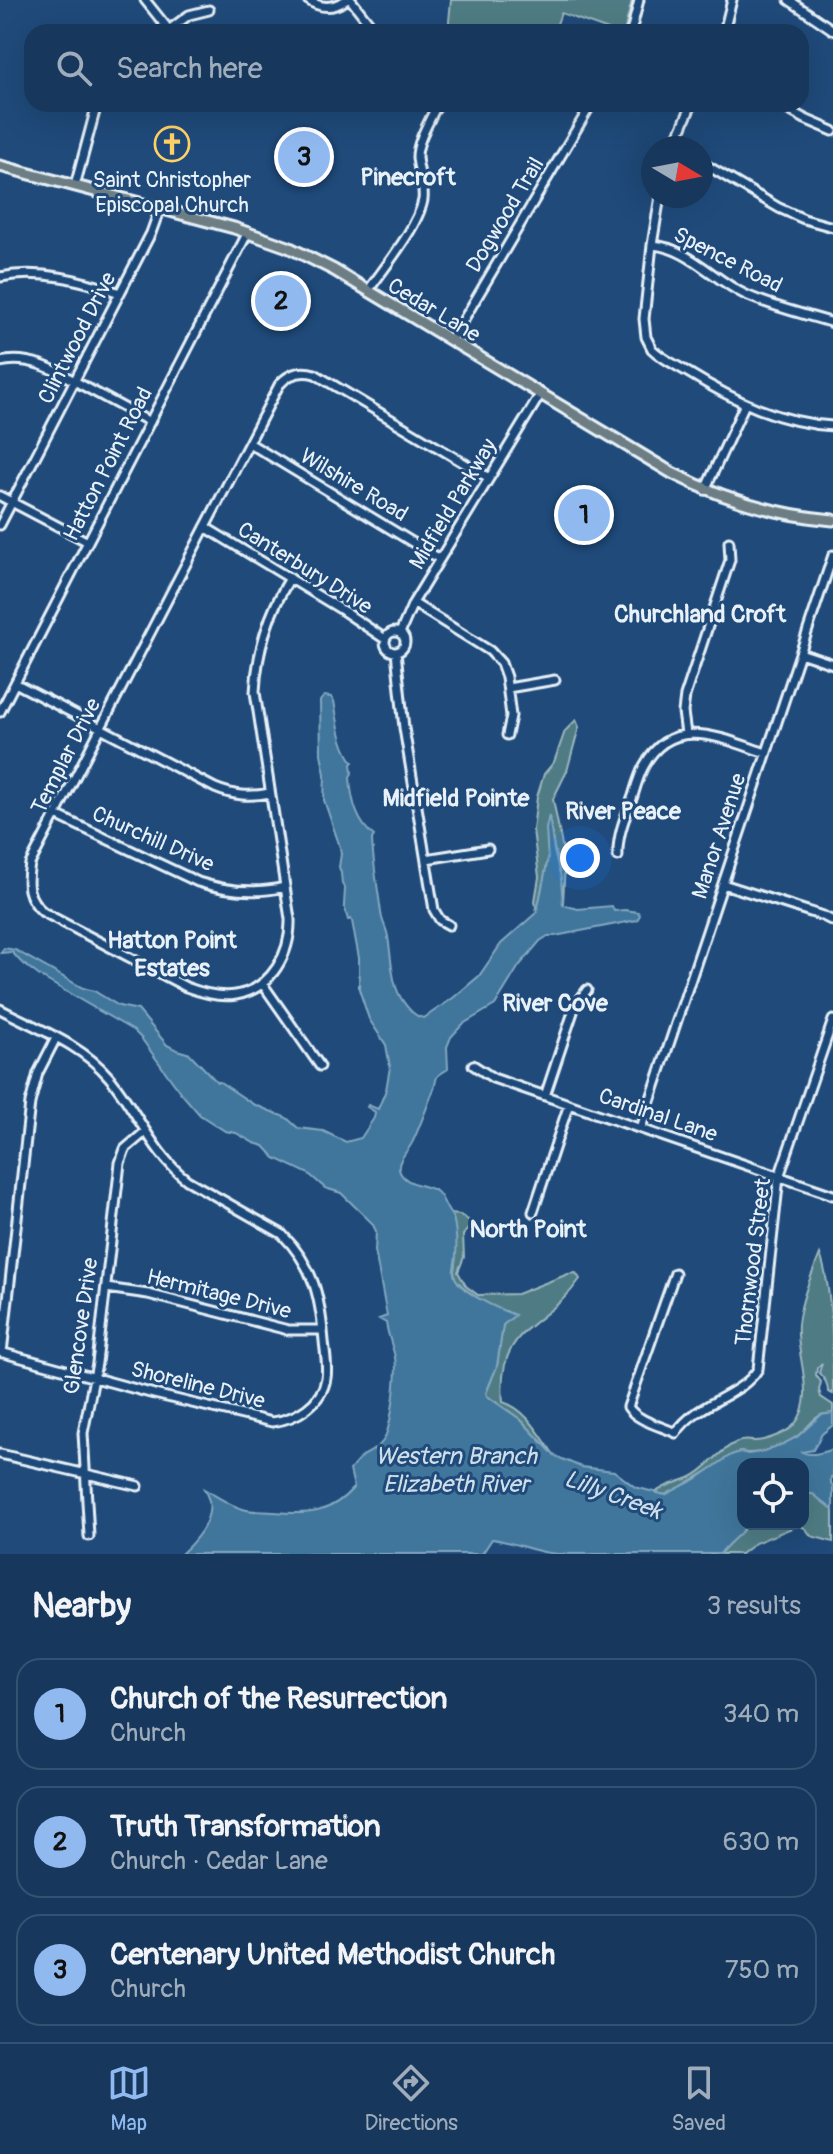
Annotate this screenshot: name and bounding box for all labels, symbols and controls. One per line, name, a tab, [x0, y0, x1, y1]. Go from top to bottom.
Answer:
search box	[24, 24, 809, 112]
icon: search	[52, 46, 96, 90]
text: Search here	[116, 50, 263, 87]
church icon: Saint Christopher Episcopal Church	[153, 125, 191, 163]
pin: 3	[278, 127, 330, 187]
north arrow	[641, 136, 713, 208]
street label: Dogwood Trail	[460, 152, 550, 278]
district label: Pinecroft	[360, 163, 457, 192]
place label: Saint Christopher Episcopal Church	[93, 166, 251, 219]
street label: Spence Road	[669, 221, 787, 299]
street label: Clintwood Drive	[32, 267, 122, 409]
pin: 2	[255, 271, 307, 331]
street label: Cedar Lane	[382, 271, 486, 349]
street label: Hatton Point Road	[57, 382, 159, 546]
street label: Midfield Parkway	[403, 433, 503, 575]
street label: Wilshire Road	[295, 442, 413, 528]
pin: 1	[558, 485, 610, 545]
street label: Canterbury Drive	[232, 515, 378, 621]
district label: Churchland Croft	[614, 600, 787, 629]
street label: Templar Drive	[25, 693, 107, 819]
street label: Manor Avenue	[686, 770, 753, 902]
district label: Midfield Pointe	[383, 784, 531, 813]
district label: River Peace	[565, 797, 682, 826]
street label: Churchill Drive	[88, 800, 219, 878]
your location	[560, 838, 600, 878]
district label: Hatton Point Estates	[107, 926, 238, 983]
district label: River Cove	[502, 989, 609, 1018]
street label: Cardinal Lane	[595, 1082, 721, 1148]
street label: Thornwood Street	[729, 1177, 777, 1347]
district label: North Point	[470, 1215, 588, 1244]
street label: Glencove Drive	[58, 1256, 104, 1396]
street label: Hermitage Drive	[144, 1263, 294, 1326]
street label: Shoreline Drive	[128, 1355, 268, 1415]
water label: Western Branch Elizabeth River	[375, 1442, 539, 1499]
map controls	[737, 1458, 809, 1530]
button: locate	[737, 1458, 809, 1530]
water label: Lilly Creek	[560, 1464, 667, 1527]
text: Nearby	[32, 1585, 131, 1628]
text: 3 results	[707, 1590, 801, 1622]
text: Church of the Resurrection	[110, 1680, 448, 1717]
text: 1	[55, 1698, 65, 1730]
text: 340 m	[723, 1698, 799, 1730]
text: Church	[110, 1717, 186, 1749]
text: Truth Transformation	[110, 1808, 381, 1845]
text: 2	[53, 1826, 67, 1858]
text: 630 m	[723, 1826, 799, 1858]
text: Church · Cedar Lane	[110, 1845, 328, 1877]
text: Centenary United Methodist Church	[110, 1936, 555, 1973]
text: 3	[53, 1954, 67, 1986]
text: 750 m	[725, 1954, 799, 1986]
text: Church	[110, 1973, 186, 2005]
tab: Map	[107, 2061, 151, 2137]
tab: Directions	[365, 2061, 458, 2137]
tab: Saved	[672, 2061, 726, 2137]

